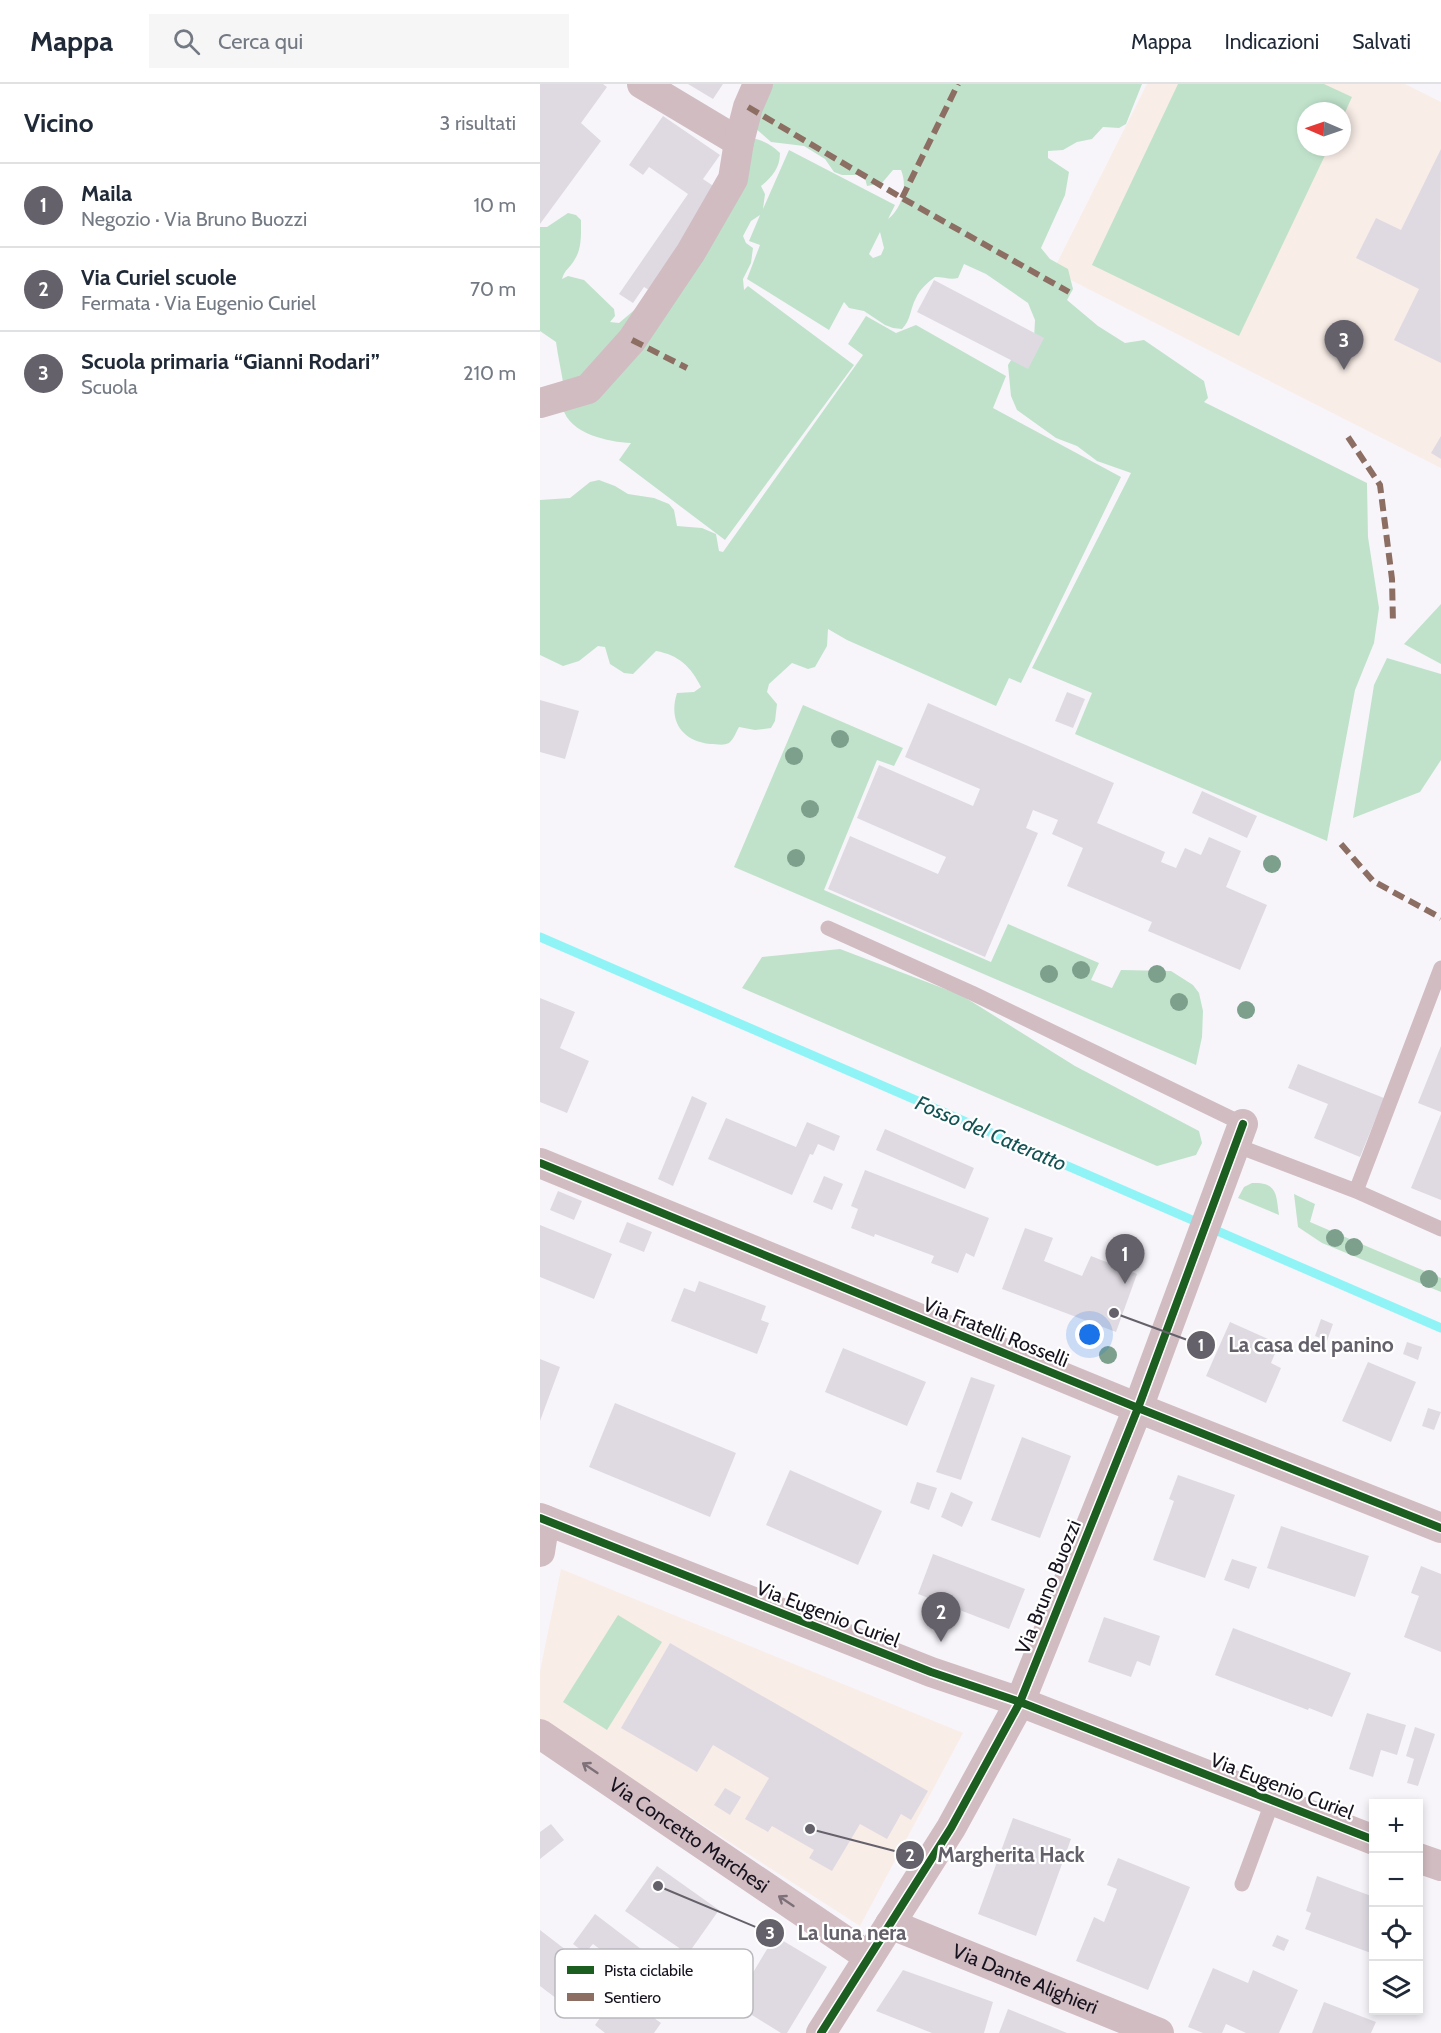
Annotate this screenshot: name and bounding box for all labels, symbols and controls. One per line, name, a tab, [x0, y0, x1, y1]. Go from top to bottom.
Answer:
search box	[149, 14, 569, 68]
text: Mappa	[30, 24, 113, 58]
icon: search	[170, 25, 203, 58]
text: Cerca qui	[218, 28, 303, 55]
text: Mappa	[1131, 29, 1192, 54]
text: Indicazioni	[1225, 29, 1319, 54]
text: Salvati	[1352, 29, 1411, 54]
north arrow	[1297, 102, 1351, 156]
text: Vicino	[24, 107, 93, 139]
text: 3 risultati	[440, 111, 516, 135]
text: Maila	[81, 180, 132, 207]
text: 1	[40, 193, 47, 217]
text: 10 m	[473, 193, 516, 217]
text: Negozio · Via Bruno Buozzi	[81, 207, 307, 231]
text: Via Curiel scuole	[81, 264, 237, 291]
text: 2	[38, 277, 49, 301]
text: 70 m	[470, 277, 516, 301]
text: Fermata · Via Eugenio Curiel	[81, 291, 316, 315]
pin: 3	[1324, 320, 1364, 370]
text: Scuola primaria “Gianni Rodari”	[81, 348, 380, 375]
text: 3	[38, 361, 49, 385]
text: 210 m	[463, 361, 516, 385]
text: Scuola	[81, 375, 138, 399]
water label: Fosso del Cateratto	[912, 1090, 1070, 1176]
pin: 1	[1106, 1234, 1144, 1284]
street label: Via Fratelli Rosselli	[920, 1292, 1072, 1372]
your location	[1075, 1320, 1104, 1349]
callout: La casa del panino	[1186, 1325, 1405, 1364]
text: La casa del panino	[1228, 1332, 1394, 1357]
text: 1	[1198, 1334, 1204, 1356]
street label: Via Bruno Buozzi	[1010, 1516, 1086, 1658]
street label: Via Eugenio Curiel	[753, 1576, 903, 1652]
pin: 2	[922, 1592, 960, 1642]
street label: Via Eugenio Curiel	[1207, 1748, 1357, 1824]
one-way arrow	[582, 1762, 598, 1774]
street label: Via Concetto Marchesi	[604, 1772, 774, 1898]
map controls	[1369, 1799, 1423, 2015]
button: +	[1369, 1799, 1423, 1853]
callout: Margherita Hack	[895, 1836, 1097, 1875]
text: Margherita Hack	[937, 1842, 1085, 1867]
text: 2	[905, 1844, 915, 1866]
button: −	[1369, 1853, 1423, 1907]
one-way arrow	[778, 1895, 794, 1907]
button: locate	[1369, 1907, 1423, 1961]
callout: La luna nera	[755, 1913, 918, 1952]
text: La luna nera	[797, 1920, 907, 1945]
text: 3	[765, 1922, 775, 1944]
street label: Via Dante Alighieri	[949, 1939, 1102, 2019]
legend	[555, 1949, 753, 2018]
text: Pista ciclabile	[604, 1961, 693, 1980]
button: layers	[1369, 1961, 1423, 2015]
text: Sentiero	[604, 1988, 661, 2007]

